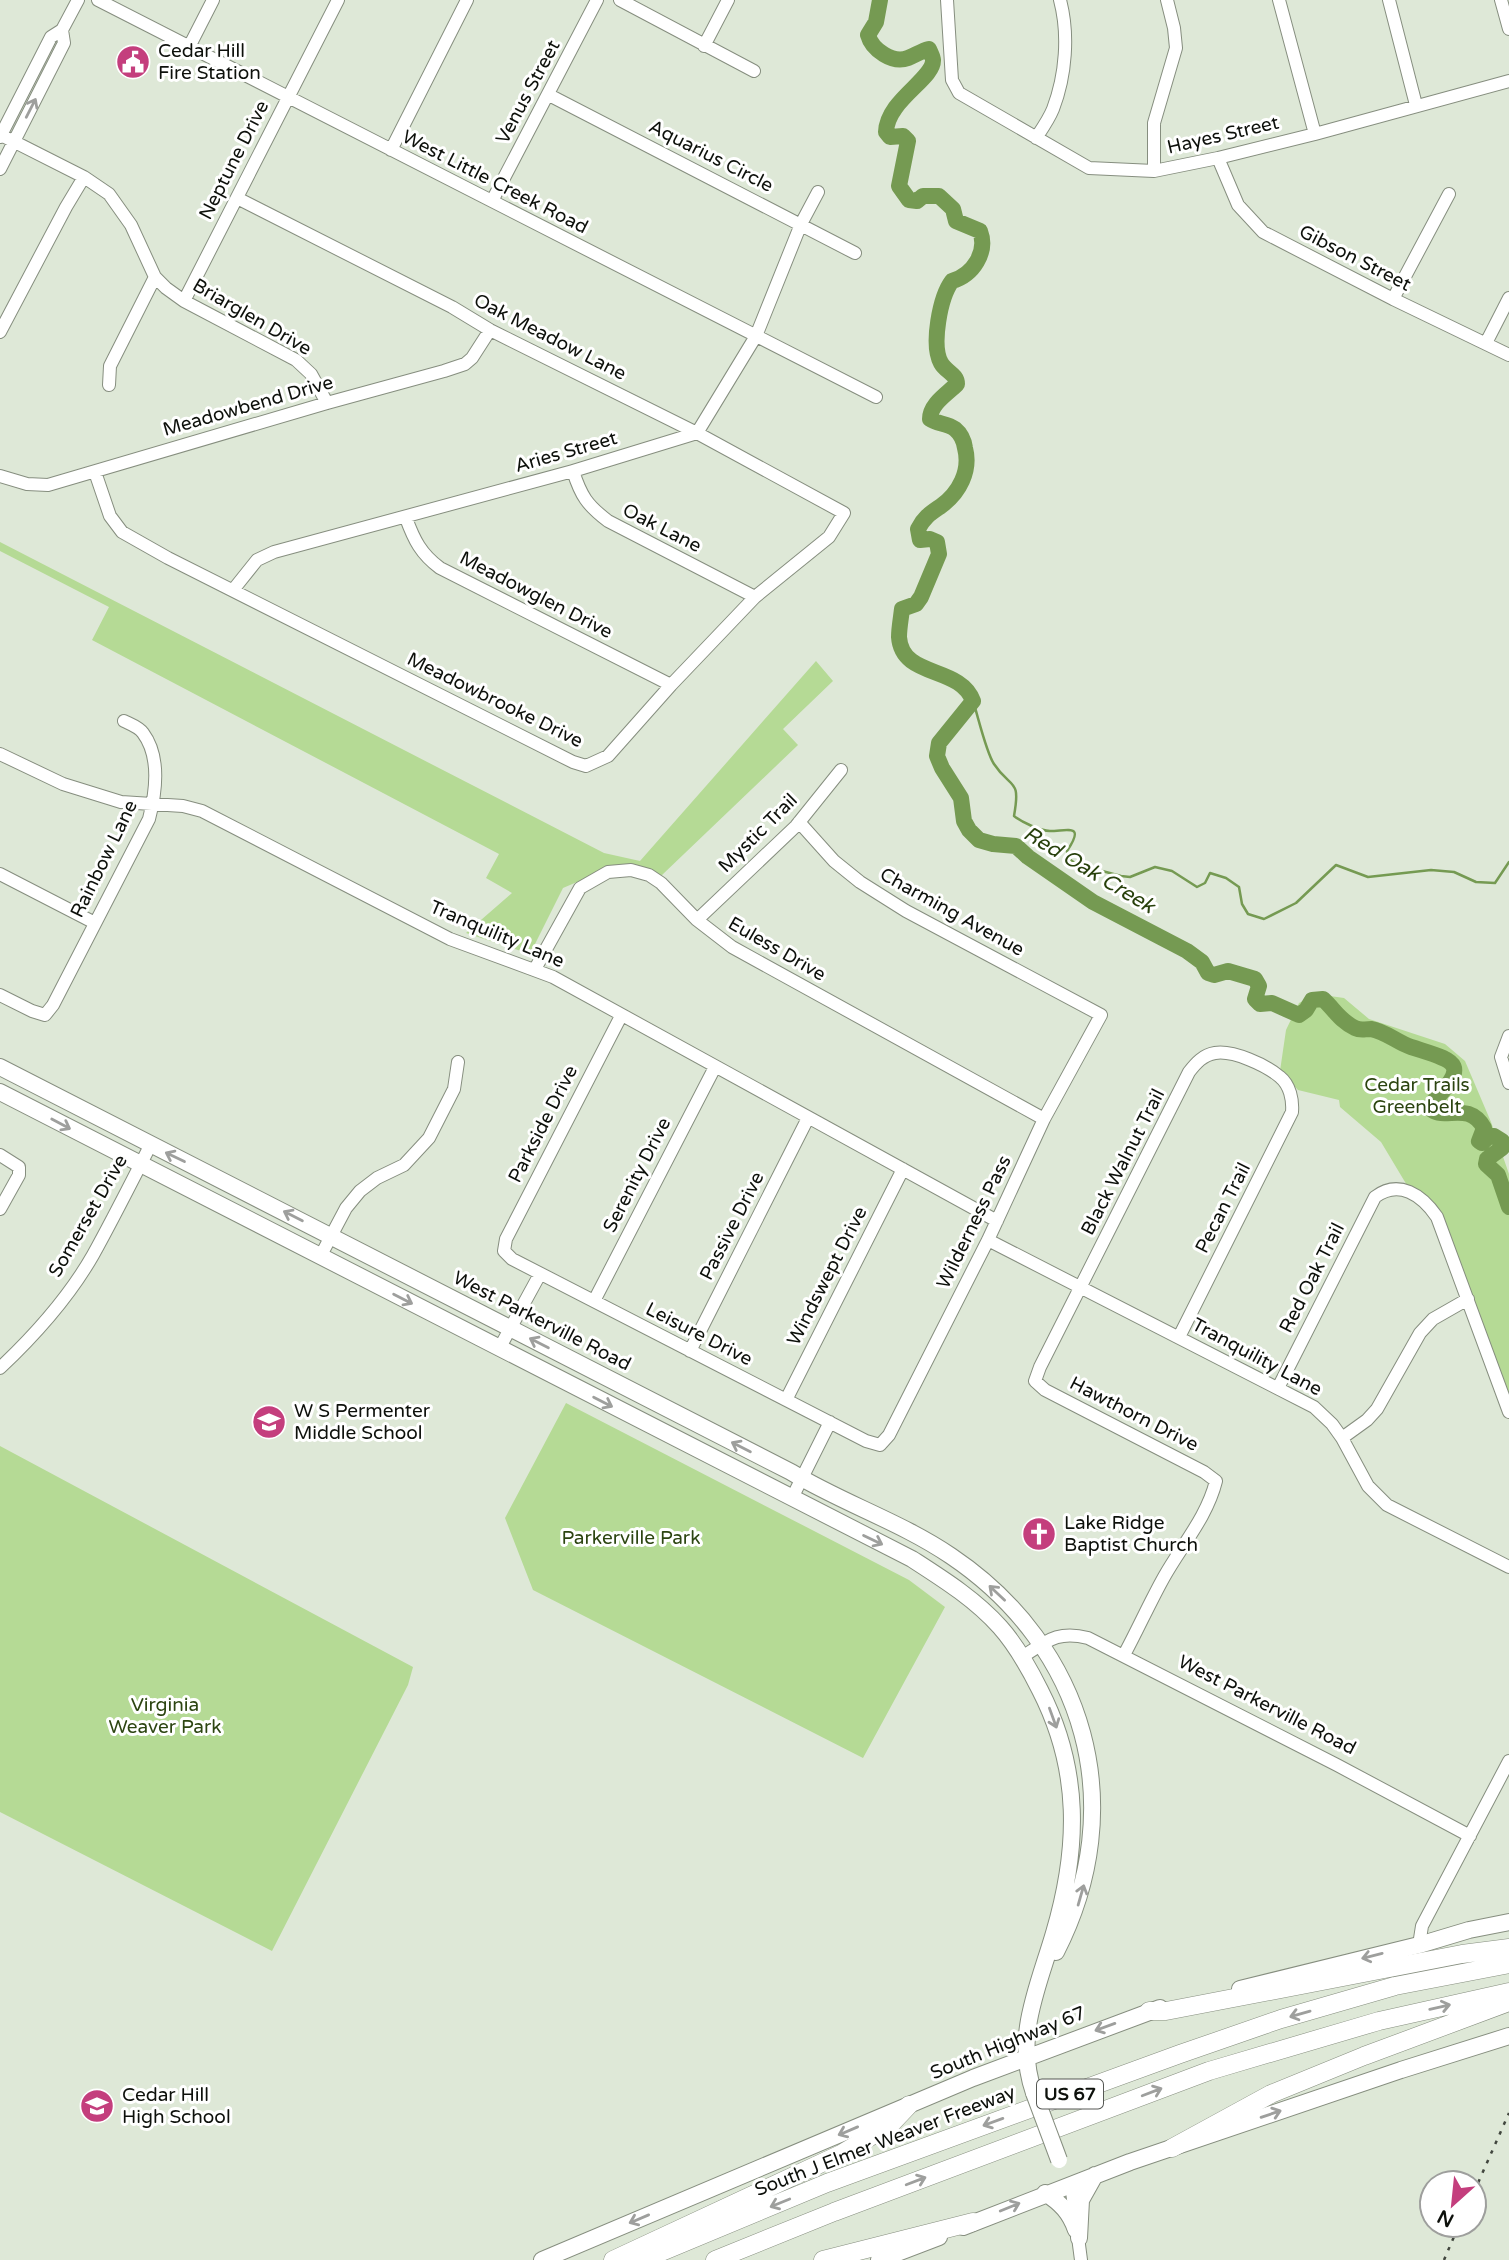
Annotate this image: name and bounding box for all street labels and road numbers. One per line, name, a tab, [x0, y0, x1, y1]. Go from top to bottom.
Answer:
street label: Venus Street	[491, 36, 565, 148]
street label: Neptune Drive	[195, 97, 273, 223]
street label: Hayes Street	[1165, 111, 1281, 159]
street label: Aquarius Circle	[645, 115, 777, 197]
street label: West Little Creek Road	[398, 126, 592, 238]
street label: Gibson Street	[1295, 220, 1415, 296]
street label: Briarglen Drive	[189, 274, 315, 360]
street label: Oak Meadow Lane	[470, 289, 630, 385]
street label: Meadowbend Drive	[160, 371, 336, 441]
street label: Aries Street	[512, 427, 620, 477]
street label: Oak Lane	[619, 499, 705, 557]
street label: Meadowglen Drive	[456, 547, 616, 643]
street label: Meadowbrooke Drive	[404, 648, 586, 752]
street label: Mystic Trail	[714, 789, 802, 877]
street label: Rainbow Lane	[66, 797, 142, 921]
street label: Charming Avenue	[876, 863, 1028, 961]
street label: Tranquility Lane	[426, 896, 568, 972]
street label: Euless Drive	[724, 912, 830, 986]
street label: Parkside Drive	[504, 1062, 582, 1186]
street label: Black Walnut Trail	[1077, 1085, 1169, 1239]
street label: Serenity Drive	[599, 1114, 675, 1236]
street label: Somerset Drive	[44, 1151, 132, 1281]
street label: Wilderness Pass	[932, 1152, 1016, 1292]
street label: Pecan Trail	[1191, 1159, 1255, 1257]
street label: Passive Drive	[695, 1168, 769, 1284]
street label: Windswept Drive	[782, 1203, 872, 1349]
street label: Red Oak Trail	[1275, 1219, 1349, 1337]
street label: West Parkerville Road	[449, 1267, 635, 1375]
street label: Leisure Drive	[642, 1298, 756, 1370]
street label: Tranquility Lane	[1188, 1313, 1326, 1401]
street label: Hawthorn Drive	[1066, 1372, 1202, 1456]
street label: West Parkerville Road	[1174, 1651, 1360, 1759]
street label: South Highway 67	[927, 2002, 1089, 2084]
road number: US 67	[1037, 2080, 1103, 2108]
street label: South J Elmer Weaver Freeway	[752, 2081, 1018, 2201]

